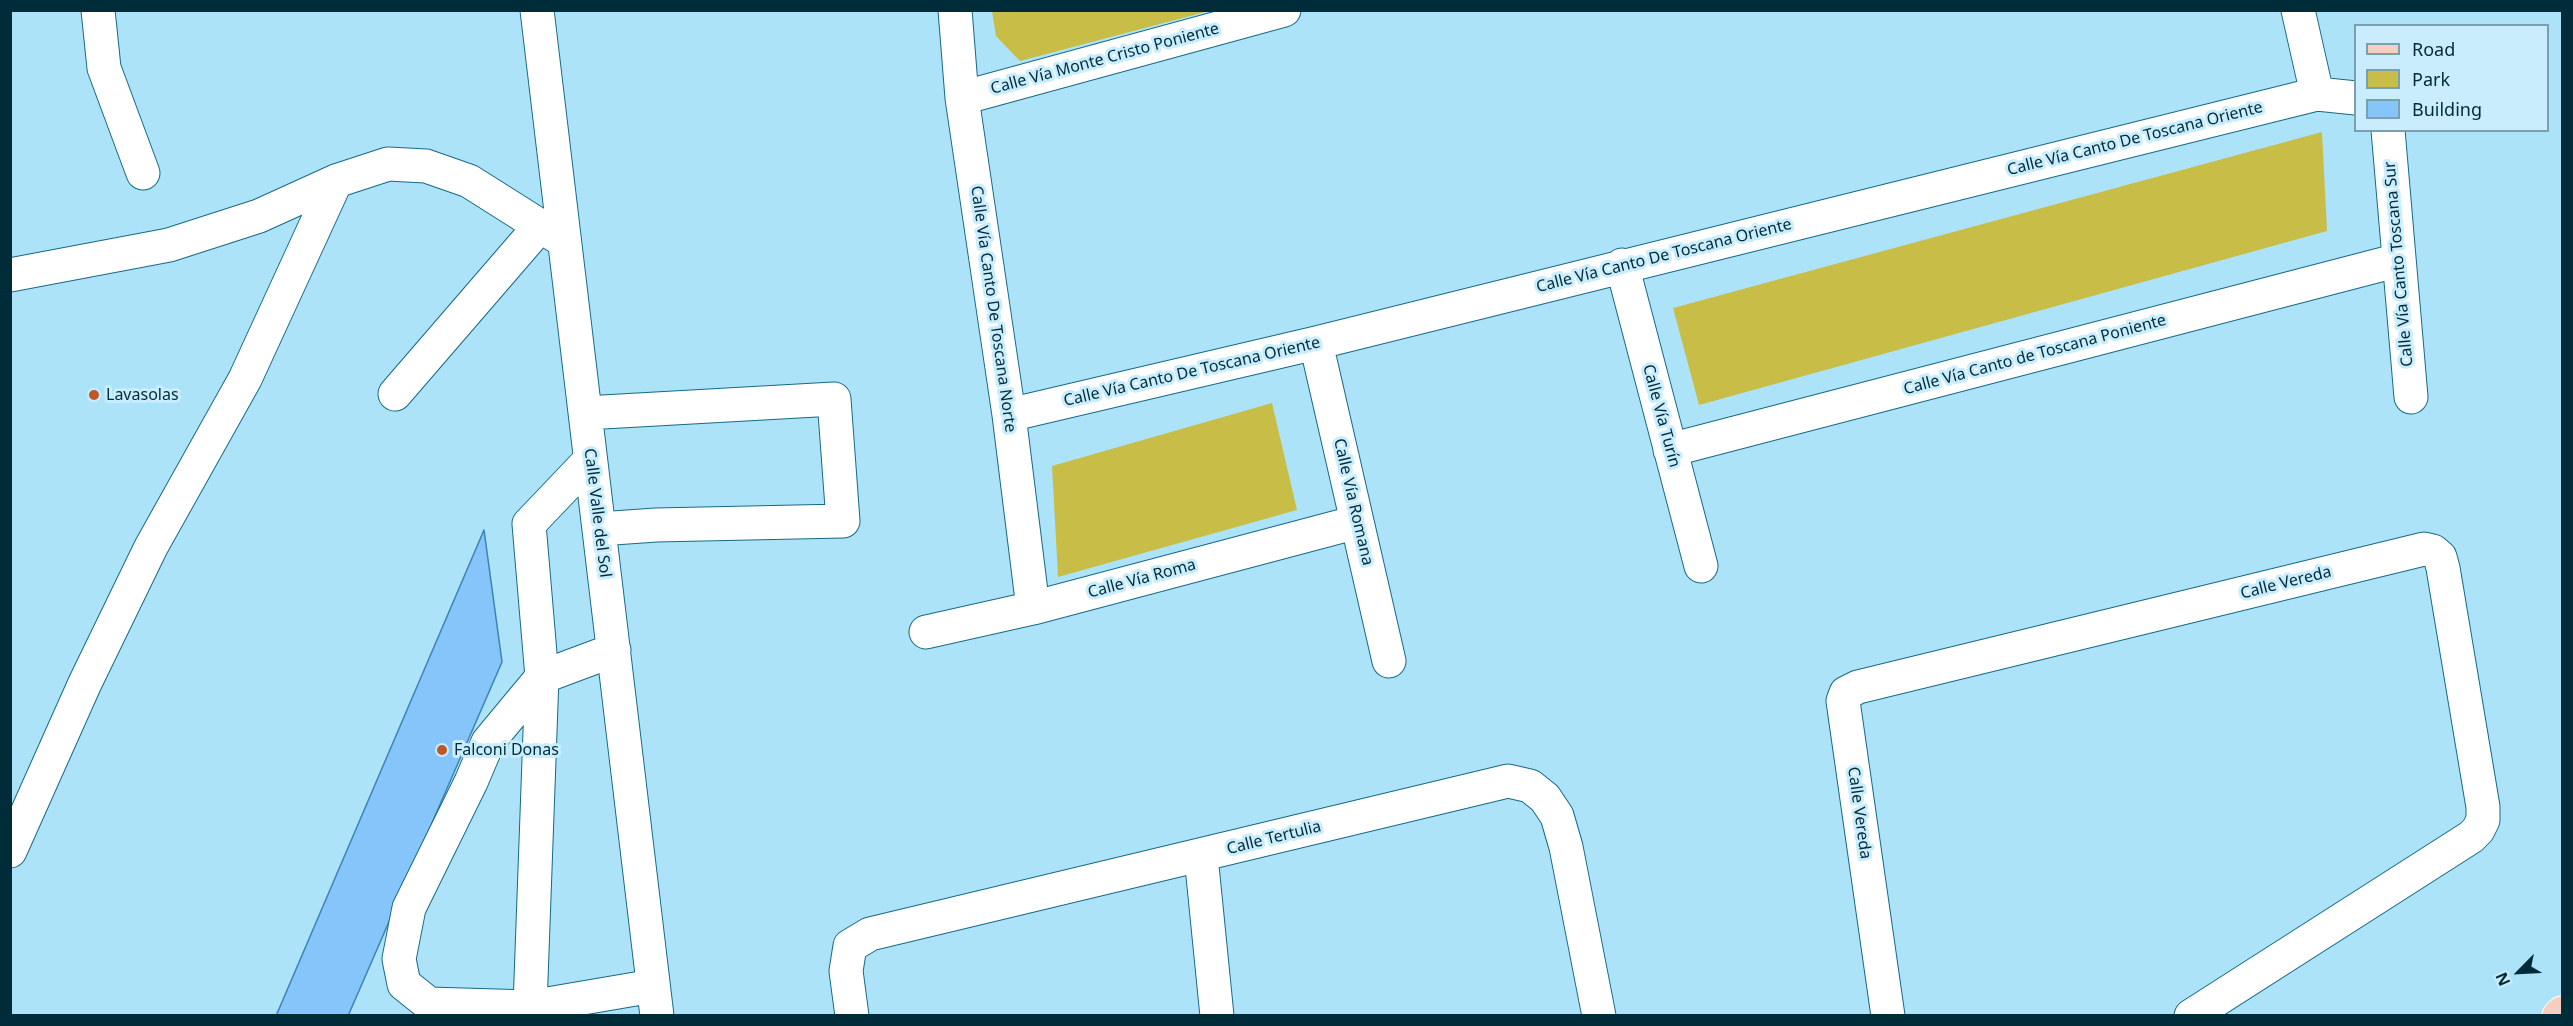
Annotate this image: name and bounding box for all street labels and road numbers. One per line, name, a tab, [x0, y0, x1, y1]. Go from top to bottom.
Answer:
street label: Calle Vía Monte Cristo Poniente	[989, 19, 1221, 99]
street label: Calle Vía Canto De Toscana Oriente	[2005, 98, 2265, 180]
street label: Calle Vía Canto Toscana Sur	[2380, 161, 2418, 367]
street label: Calle Vía Canto De Toscana Norte	[966, 184, 1020, 434]
street label: Calle Vía Canto De Toscana Oriente	[1534, 215, 1794, 297]
street label: Calle Vía Canto de Toscana Poniente	[1902, 311, 2168, 399]
street label: Calle Vía Canto De Toscana Oriente	[1062, 333, 1322, 411]
street label: Calle Vía Turín	[1638, 362, 1684, 470]
street label: Calle Vía Romana	[1329, 437, 1377, 567]
street label: Calle Valle del Sol	[580, 447, 614, 579]
street label: Calle Vía Roma	[1086, 555, 1198, 603]
street label: Calle Vereda	[2239, 562, 2333, 604]
street label: Calle Vereda	[1843, 766, 1875, 860]
street label: Calle Tertulia	[1225, 817, 1323, 859]

